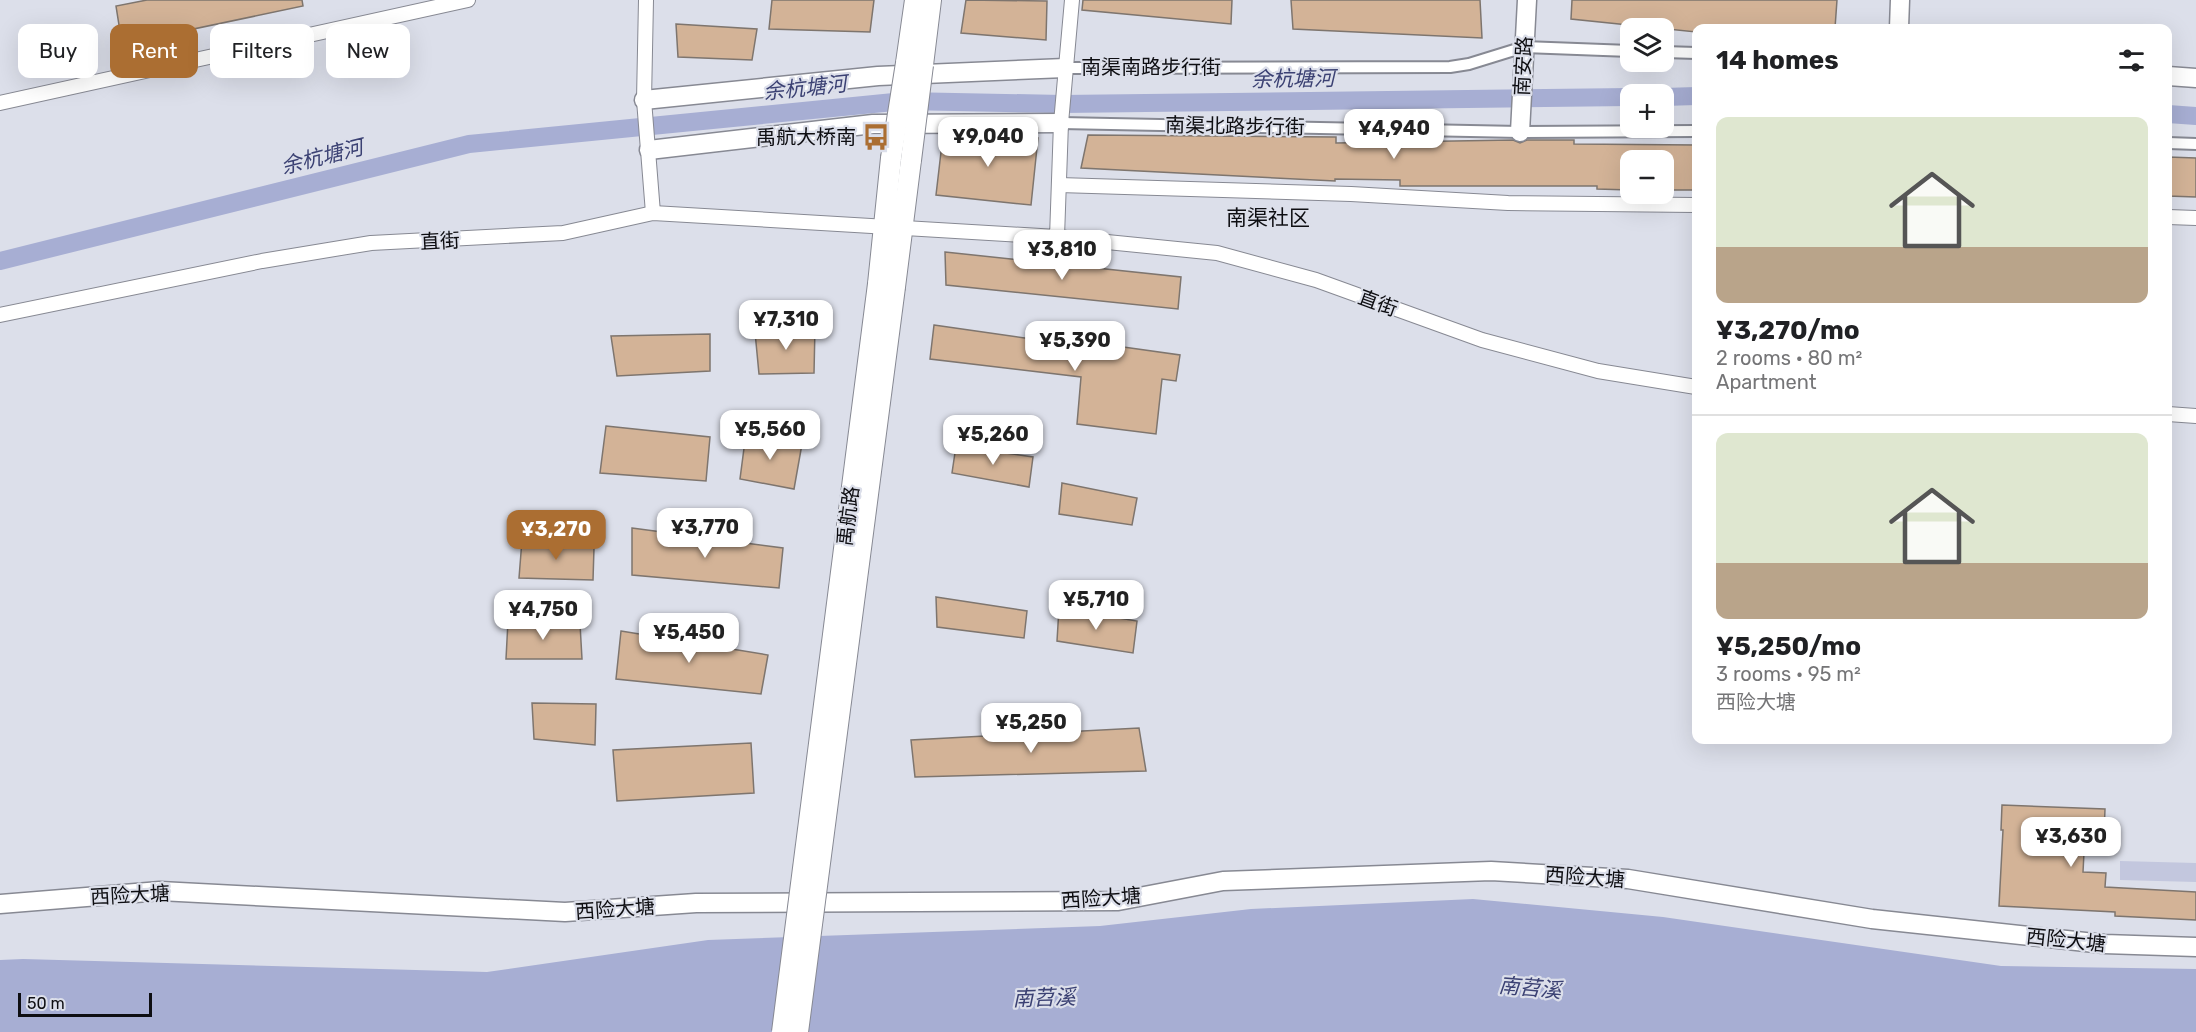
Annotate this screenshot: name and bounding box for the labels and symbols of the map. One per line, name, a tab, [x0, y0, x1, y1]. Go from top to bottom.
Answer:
street label: 南安路	[1509, 35, 1537, 97]
street label: 南渠南路步行街	[1081, 55, 1221, 79]
water label: 余杭塘河	[1251, 65, 1339, 92]
water label: 余杭塘河	[762, 70, 852, 104]
pin: ¥4,940	[1345, 109, 1443, 160]
street label: 南渠北路步行街	[1165, 113, 1305, 139]
pin: ¥9,040	[939, 117, 1037, 168]
bus stop icon: 禹航大桥南	[861, 122, 891, 152]
place label: 禹航大桥南	[756, 125, 856, 149]
water label: 余杭塘河	[278, 133, 370, 179]
district label: 南渠社区	[1226, 205, 1310, 230]
street label: 直街	[419, 228, 461, 254]
pin: ¥3,810	[1013, 230, 1111, 281]
street label: 直街	[1355, 285, 1401, 321]
pin: ¥7,310	[737, 300, 835, 351]
pin: ¥5,390	[1026, 321, 1124, 372]
pin: ¥5,560	[721, 410, 819, 461]
pin: ¥5,260	[944, 415, 1042, 466]
street label: 禹航路	[832, 485, 864, 547]
pin: ¥3,770	[656, 508, 754, 559]
pin: ¥3,270	[507, 510, 605, 561]
pin: ¥5,710	[1047, 580, 1145, 631]
pin: ¥4,750	[494, 590, 592, 641]
pin: ¥5,450	[640, 613, 738, 664]
pin: ¥5,250	[982, 703, 1080, 754]
pin: ¥3,630	[2022, 817, 2120, 868]
street label: 西险大塘	[1544, 862, 1626, 892]
street label: 西险大塘	[89, 881, 171, 909]
street label: 西险大塘	[1060, 883, 1142, 913]
street label: 西险大塘	[574, 894, 656, 924]
street label: 西险大塘	[2025, 924, 2107, 956]
water label: 南苕溪	[1498, 972, 1565, 1003]
water label: 南苕溪	[1012, 984, 1078, 1011]
scale bar	[18, 990, 152, 1018]

